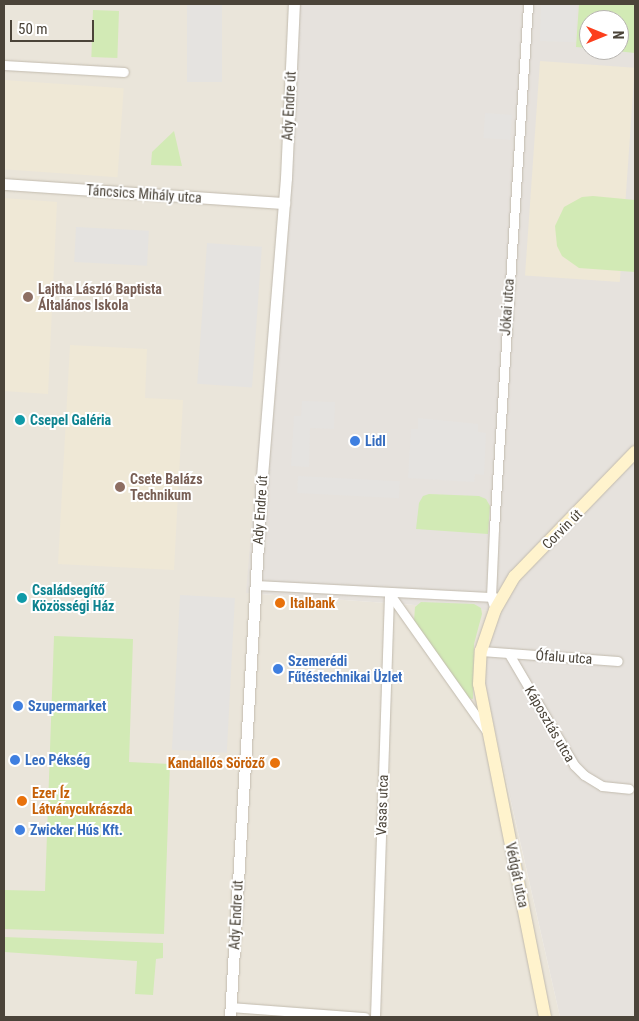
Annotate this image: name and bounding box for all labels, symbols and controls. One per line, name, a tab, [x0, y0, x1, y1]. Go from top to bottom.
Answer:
scale bar	[12, 10, 96, 42]
north arrow	[579, 10, 629, 60]
text: 50 m	[18, 20, 48, 38]
text: N	[610, 31, 626, 39]
street label: Ady Endre út	[279, 71, 299, 141]
street label: Táncsics Mihály utca	[86, 182, 202, 206]
street label: Jókai utca	[497, 278, 517, 336]
place label: Lajtha László Baptista Általános Iskola	[38, 281, 162, 314]
marker: Lajtha László Baptista Általános Iskola	[22, 291, 34, 303]
place label: Csepel Galéria	[30, 412, 111, 428]
marker: Csepel Galéria	[14, 414, 26, 426]
place label: Lidl	[365, 433, 386, 449]
marker: Lidl	[349, 435, 361, 447]
place label: Csete Balázs Technikum	[130, 471, 203, 504]
street label: Ady Endre út	[249, 475, 271, 545]
marker: Csete Balázs Technikum	[114, 481, 126, 493]
street label: Corvin út	[539, 506, 585, 552]
place label: Családsegítő Közösségi Ház	[32, 582, 114, 614]
marker: Családsegítő Közösségi Ház	[16, 592, 28, 604]
place label: Italbank	[290, 595, 335, 611]
marker: Italbank	[274, 597, 286, 609]
street label: Ófalu utca	[535, 647, 593, 667]
place label: Szemerédi Fűtéstechnikai Üzlet	[288, 653, 402, 686]
marker: Szemerédi Fűtéstechnikai Üzlet	[272, 663, 284, 675]
street label: Káposztás utca	[521, 683, 579, 765]
place label: Szupermarket	[28, 698, 106, 714]
marker: Szupermarket	[12, 700, 24, 712]
place label: Leo Pékség	[25, 752, 90, 768]
marker: Leo Pékség	[9, 754, 21, 766]
place label: Kandallós Söröző	[168, 755, 265, 771]
marker: Kandallós Söröző	[269, 757, 281, 769]
street label: Vasas utca	[373, 774, 391, 836]
place label: Ezer Íz Látványcukrászda	[32, 785, 133, 818]
marker: Ezer Íz Látványcukrászda	[16, 795, 28, 807]
place label: Zwicker Hús Kft.	[30, 822, 123, 838]
marker: Zwicker Hús Kft.	[14, 824, 26, 836]
street label: Védgát utca	[502, 841, 532, 909]
street label: Ady Endre út	[226, 880, 246, 950]

